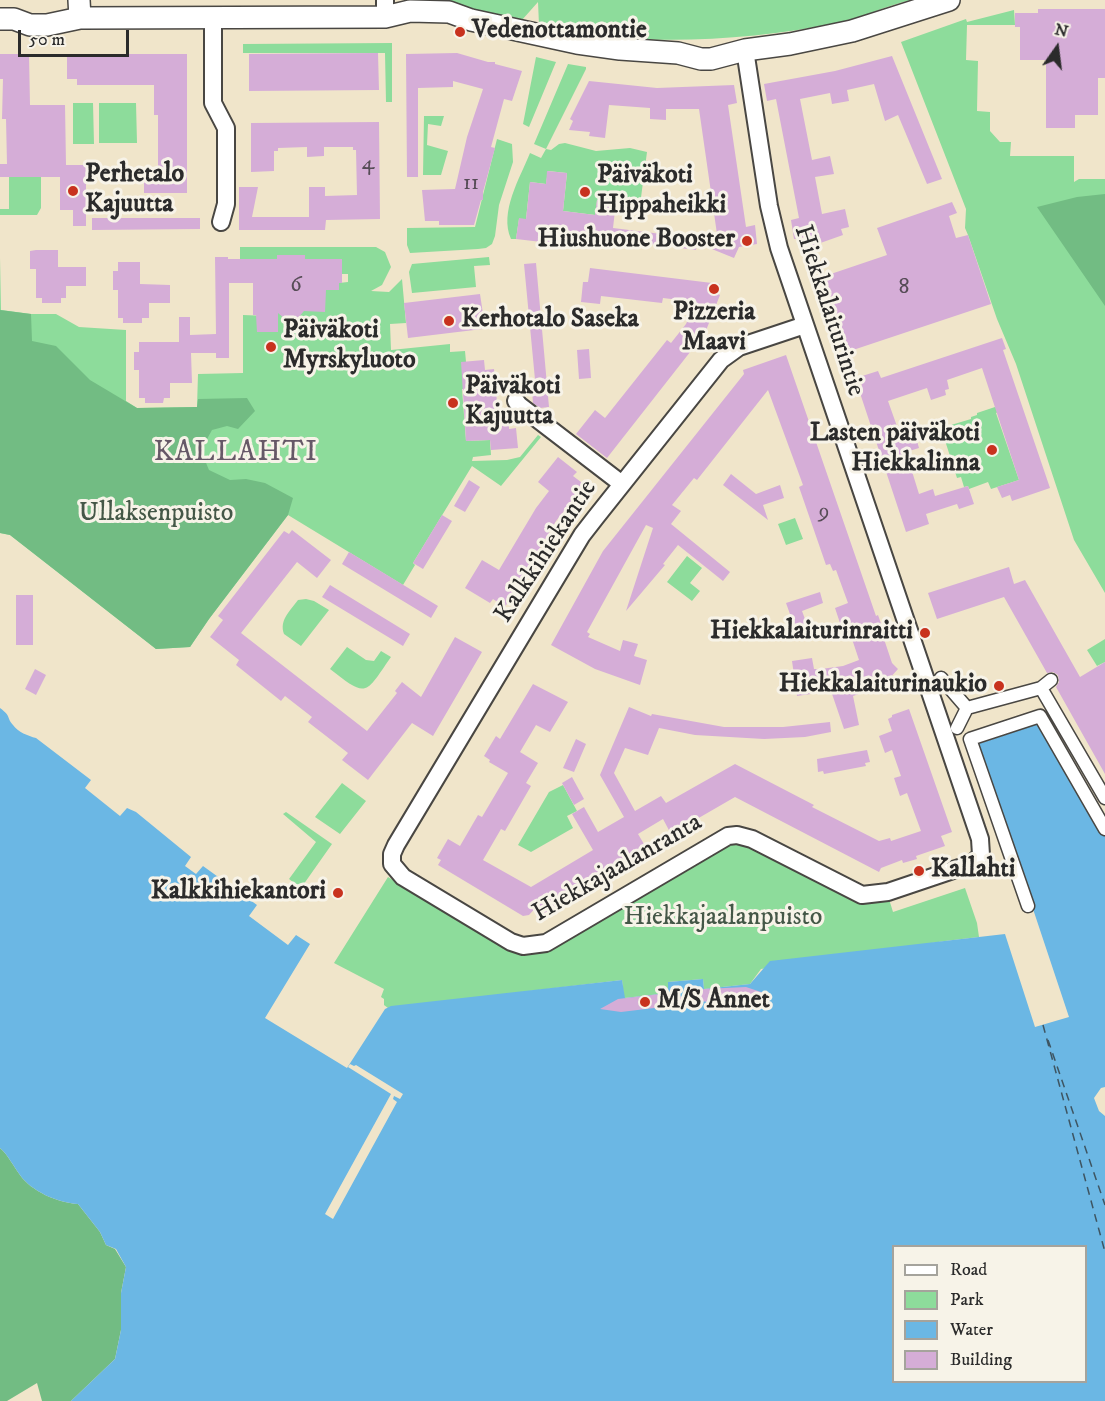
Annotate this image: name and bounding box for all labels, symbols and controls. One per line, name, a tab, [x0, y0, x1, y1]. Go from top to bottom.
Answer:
place label: Vedenottamontie	[472, 16, 647, 48]
scale bar	[21, 18, 132, 56]
north arrow	[1027, 18, 1087, 78]
text: N	[1053, 19, 1070, 42]
marker: Vedenottamontie	[453, 25, 467, 39]
text: 50 m	[29, 29, 65, 51]
house number: 4	[362, 151, 374, 177]
place label: Perhetalo Kajuutta	[85, 160, 184, 222]
place label: Päiväkoti Hippaheikki	[597, 161, 726, 222]
house number: 11	[463, 171, 479, 197]
marker: Perhetalo Kajuutta	[66, 184, 80, 198]
marker: Päiväkoti Hippaheikki	[578, 185, 592, 199]
street label: Hiekkalaiturintie	[786, 221, 870, 401]
place label: Hiushuone Booster	[538, 225, 735, 257]
marker: Hiushuone Booster	[740, 234, 754, 248]
house number: 6	[290, 273, 302, 299]
house number: 8	[898, 275, 910, 301]
marker: Pizzeria Maavi	[707, 282, 721, 296]
place label: Pizzeria Maavi	[673, 298, 755, 360]
place label: Kerhotalo Saseka	[461, 305, 639, 337]
marker: Kerhotalo Saseka	[442, 314, 456, 328]
place label: Päiväkoti Myrskyluoto	[283, 316, 416, 378]
marker: Päiväkoti Myrskyluoto	[264, 340, 278, 354]
place label: Päiväkoti Kajuutta	[465, 372, 561, 434]
marker: Päiväkoti Kajuutta	[446, 396, 460, 410]
place label: Lasten päiväkoti Hiekkalinna	[810, 419, 980, 480]
district label: KALLAHTI	[154, 437, 318, 471]
marker: Lasten päiväkoti Hiekkalinna	[985, 443, 999, 457]
street label: Kalkkihiekantie	[489, 475, 605, 629]
park label: Ullaksenpuisto	[79, 499, 233, 531]
house number: 9	[819, 500, 829, 526]
place label: Hiekkalaiturinraitti	[710, 617, 913, 649]
marker: Hiekkalaiturinraitti	[918, 626, 932, 640]
place label: Hiekkalaiturinaukio	[779, 670, 987, 702]
marker: Hiekkalaiturinaukio	[992, 679, 1006, 693]
street label: Hiekkajaalanranta	[528, 808, 708, 930]
place label: Kallahti	[931, 855, 1015, 887]
marker: Kallahti	[912, 864, 926, 878]
place label: Kalkkihiekantori	[151, 877, 326, 909]
marker: Kalkkihiekantori	[331, 886, 345, 900]
park label: Hiekkajaalanpuisto	[624, 903, 822, 935]
place label: M/S Annet	[657, 986, 770, 1018]
marker: M/S Annet	[638, 995, 652, 1009]
legend	[892, 1245, 1087, 1383]
text: Road	[950, 1259, 987, 1281]
text: Park	[950, 1289, 984, 1311]
text: Water	[950, 1319, 993, 1341]
text: Building	[950, 1349, 1012, 1371]

